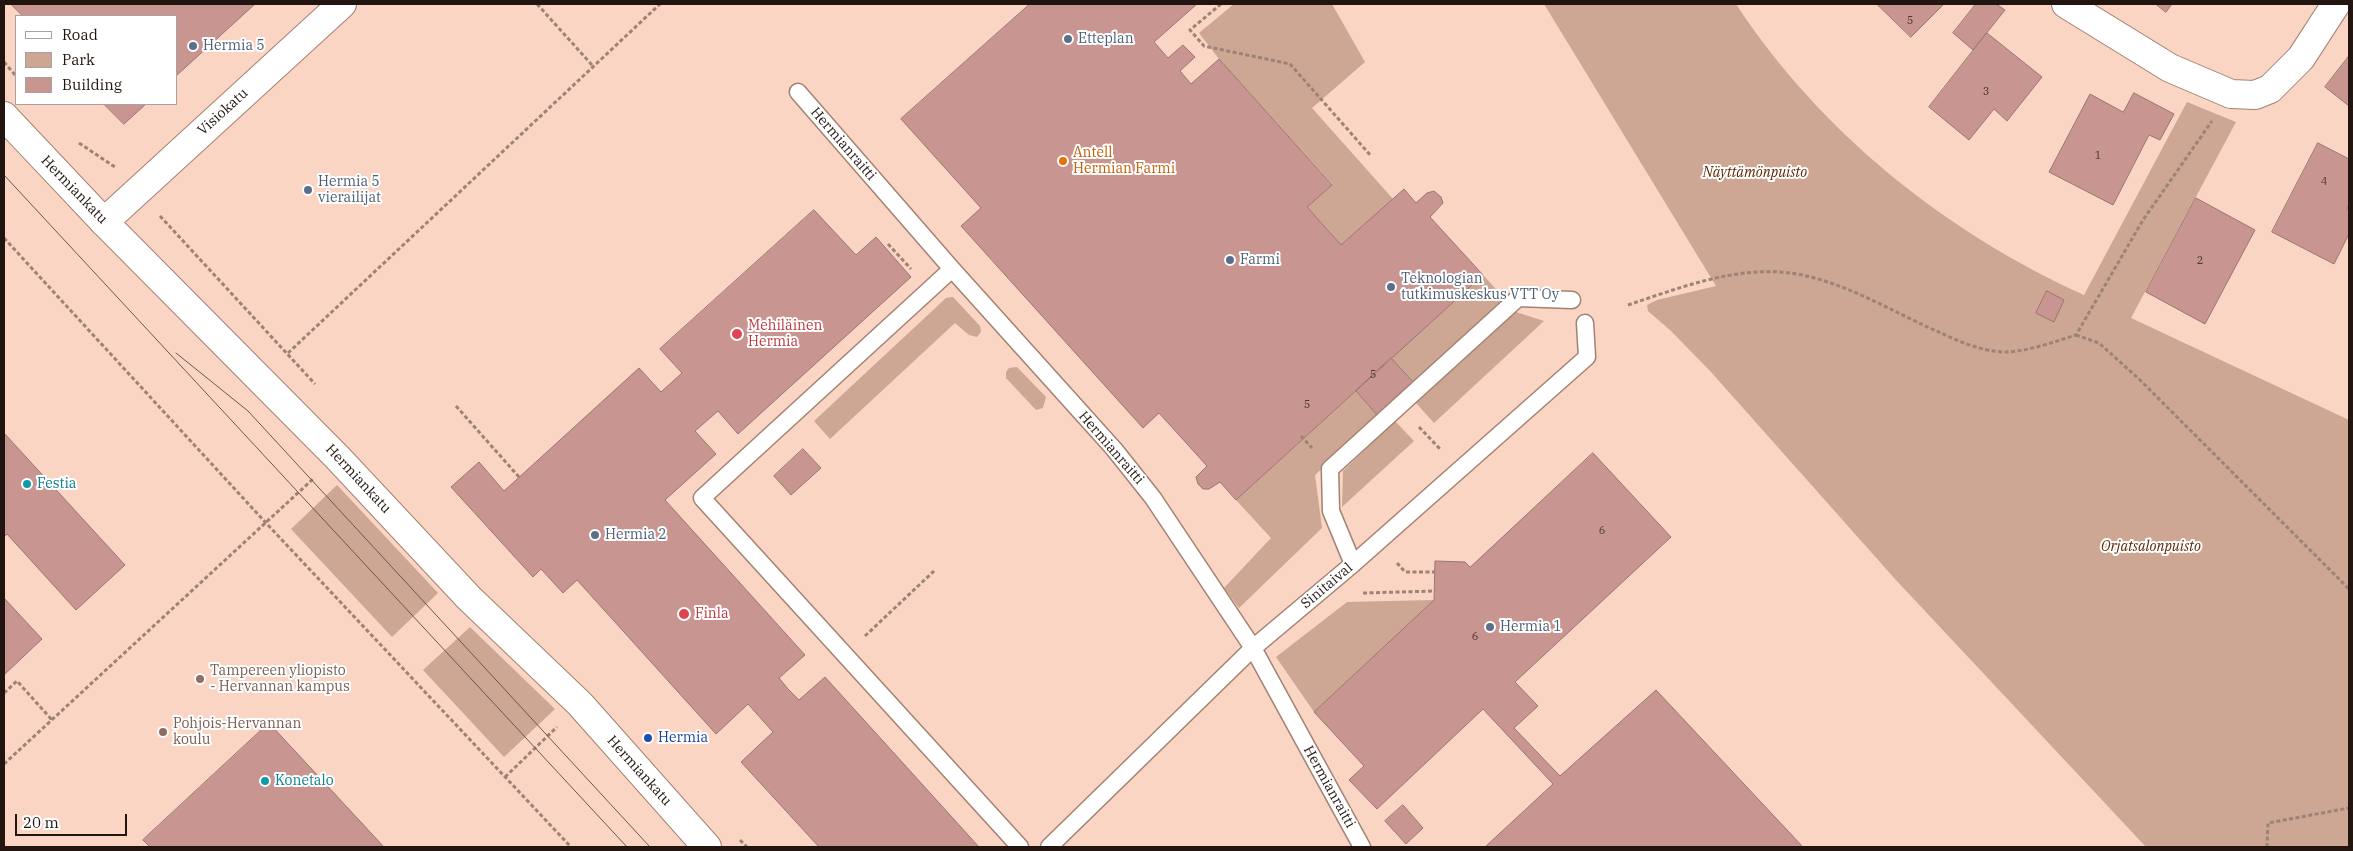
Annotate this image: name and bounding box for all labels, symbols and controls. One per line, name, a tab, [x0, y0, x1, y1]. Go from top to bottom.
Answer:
house number: 5	[1907, 14, 1913, 28]
legend	[15, 15, 178, 105]
text: Road	[62, 25, 98, 44]
place label: Etteplan	[1078, 31, 1134, 47]
marker: Etteplan	[1062, 33, 1074, 45]
place label: Hermia 5	[203, 38, 265, 54]
marker: Hermia 5	[187, 40, 199, 52]
text: Park	[62, 50, 95, 69]
text: Building	[62, 75, 122, 94]
street label: Visiokatu	[194, 85, 252, 139]
house number: 3	[1983, 85, 1989, 99]
street label: Hermianraitti	[807, 104, 879, 184]
place label: Antell Hermian Farmi	[1073, 145, 1175, 178]
house number: 1	[2095, 149, 2101, 163]
street label: Hermiankatu	[37, 152, 111, 228]
marker: Antell Hermian Farmi	[1057, 155, 1069, 167]
park label: Näyttämönpuisto	[1703, 165, 1807, 181]
place label: Hermia 5 vierailijat	[318, 174, 381, 206]
house number: 4	[2321, 175, 2327, 189]
marker: Hermia 5 vierailijat	[302, 184, 314, 196]
place label: Farmi	[1240, 252, 1280, 268]
marker: Farmi	[1224, 254, 1236, 266]
house number: 2	[2197, 254, 2203, 268]
place label: Teknologian tutkimuskeskus VTT Oy	[1401, 271, 1559, 304]
marker: Teknologian tutkimuskeskus VTT Oy	[1385, 281, 1397, 293]
place label: Mehiläinen Hermia	[748, 318, 823, 351]
marker: Mehiläinen Hermia	[730, 327, 744, 341]
house number: 5	[1370, 368, 1376, 382]
house number: 5	[1304, 398, 1310, 412]
street label: Hermianraitti	[1075, 408, 1147, 488]
street label: Hermiankatu	[322, 441, 394, 517]
place label: Festia	[37, 476, 76, 492]
marker: Festia	[21, 478, 33, 490]
house number: 6	[1599, 524, 1605, 538]
place label: Hermia 2	[605, 527, 667, 543]
marker: Hermia 2	[589, 529, 601, 541]
park label: Orjatsalonpuisto	[2101, 539, 2201, 555]
street label: Sinitaival	[1298, 560, 1356, 612]
place label: Finla	[695, 606, 729, 622]
marker: Finla	[677, 607, 691, 621]
place label: Hermia 1	[1500, 619, 1562, 635]
marker: Hermia 1	[1484, 621, 1496, 633]
house number: 6	[1472, 630, 1478, 644]
place label: Tampereen yliopisto - Hervannan kampus	[210, 663, 350, 696]
marker: Tampereen yliopisto - Hervannan kampus	[194, 673, 206, 685]
place label: Pohjois-Hervannan koulu	[173, 716, 301, 749]
marker: Pohjois-Hervannan koulu	[157, 726, 169, 738]
place label: Hermia	[658, 730, 708, 746]
marker: Hermia	[642, 732, 654, 744]
street label: Hermiankatu	[603, 733, 675, 809]
street label: Hermianraitti	[1299, 743, 1359, 831]
place label: Konetalo	[275, 773, 334, 789]
marker: Konetalo	[259, 775, 271, 787]
scale bar	[18, 804, 130, 836]
text: 20 m	[23, 813, 59, 832]

